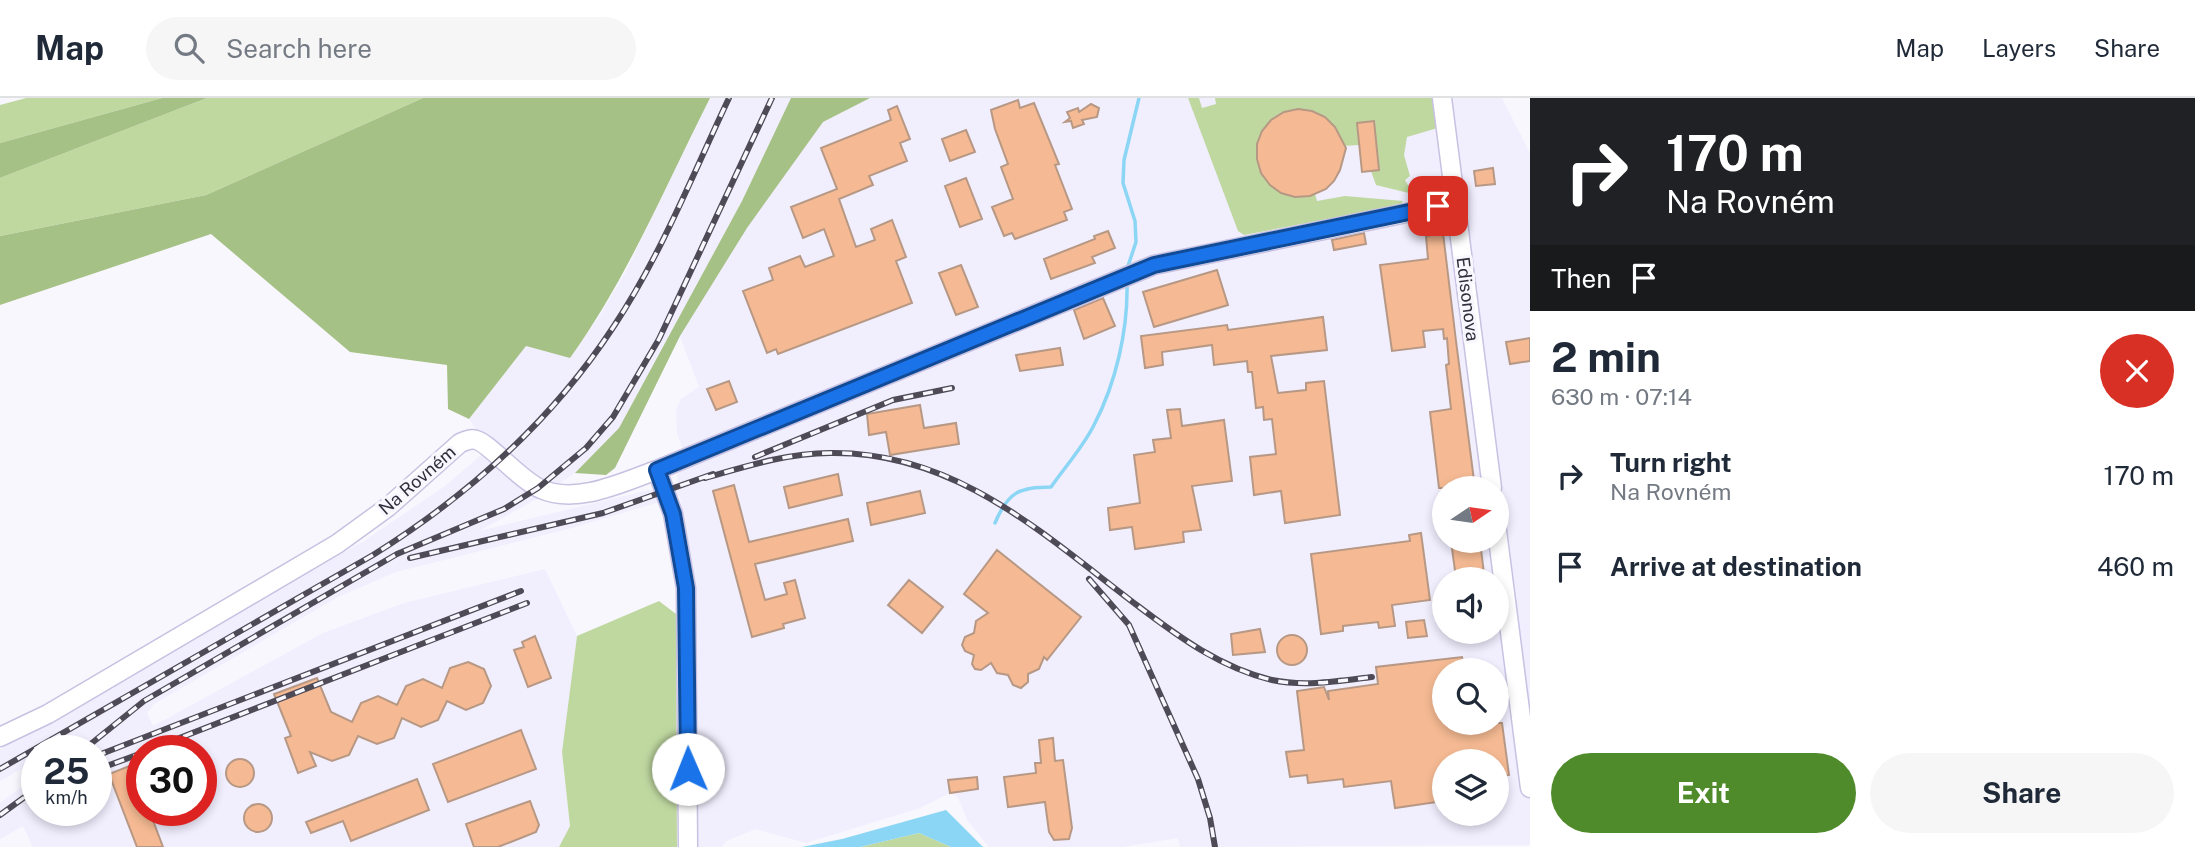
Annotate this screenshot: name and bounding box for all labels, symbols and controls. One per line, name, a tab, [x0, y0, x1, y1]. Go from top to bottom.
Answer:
search box	[146, 17, 636, 80]
text: Map	[35, 29, 104, 67]
icon: search	[170, 29, 208, 67]
text: Search here	[226, 33, 372, 64]
text: Map	[1895, 34, 1944, 62]
text: Layers	[1982, 34, 2056, 62]
text: Share	[2094, 34, 2160, 62]
text: 170 m	[1666, 124, 1804, 182]
icon: right	[1551, 126, 1642, 217]
pin	[1408, 176, 1468, 236]
text: Na Rovném	[1666, 183, 1835, 220]
icon: arrive	[1419, 187, 1457, 225]
street label: Edisonova	[1452, 256, 1484, 342]
icon: arrive	[1625, 259, 1663, 297]
text: Then	[1551, 263, 1611, 294]
text: 2 min	[1551, 332, 1661, 381]
button: close	[2100, 334, 2174, 408]
text: 630 m · 07:14	[1551, 383, 1692, 410]
street label: Na Rovném	[374, 441, 460, 519]
text: Turn right	[1610, 447, 1732, 478]
icon: right	[1551, 457, 1589, 495]
text: 170 m	[2104, 460, 2174, 491]
north arrow	[1432, 476, 1508, 553]
map controls	[1432, 476, 1509, 826]
text: Na Rovném	[1610, 478, 1731, 505]
icon: arrive	[1551, 548, 1589, 586]
text: Arrive at destination	[1610, 551, 1862, 582]
text: 460 m	[2097, 551, 2174, 582]
button: sound	[1432, 567, 1509, 644]
button: search	[1432, 658, 1509, 735]
position arrow	[651, 732, 725, 806]
speed limit sign: 30	[126, 735, 217, 826]
button: layers	[1432, 749, 1509, 826]
text: 25	[44, 751, 89, 792]
button: Exit	[1551, 753, 1856, 833]
button: Share	[1870, 753, 2174, 833]
text: km/h	[45, 787, 88, 808]

